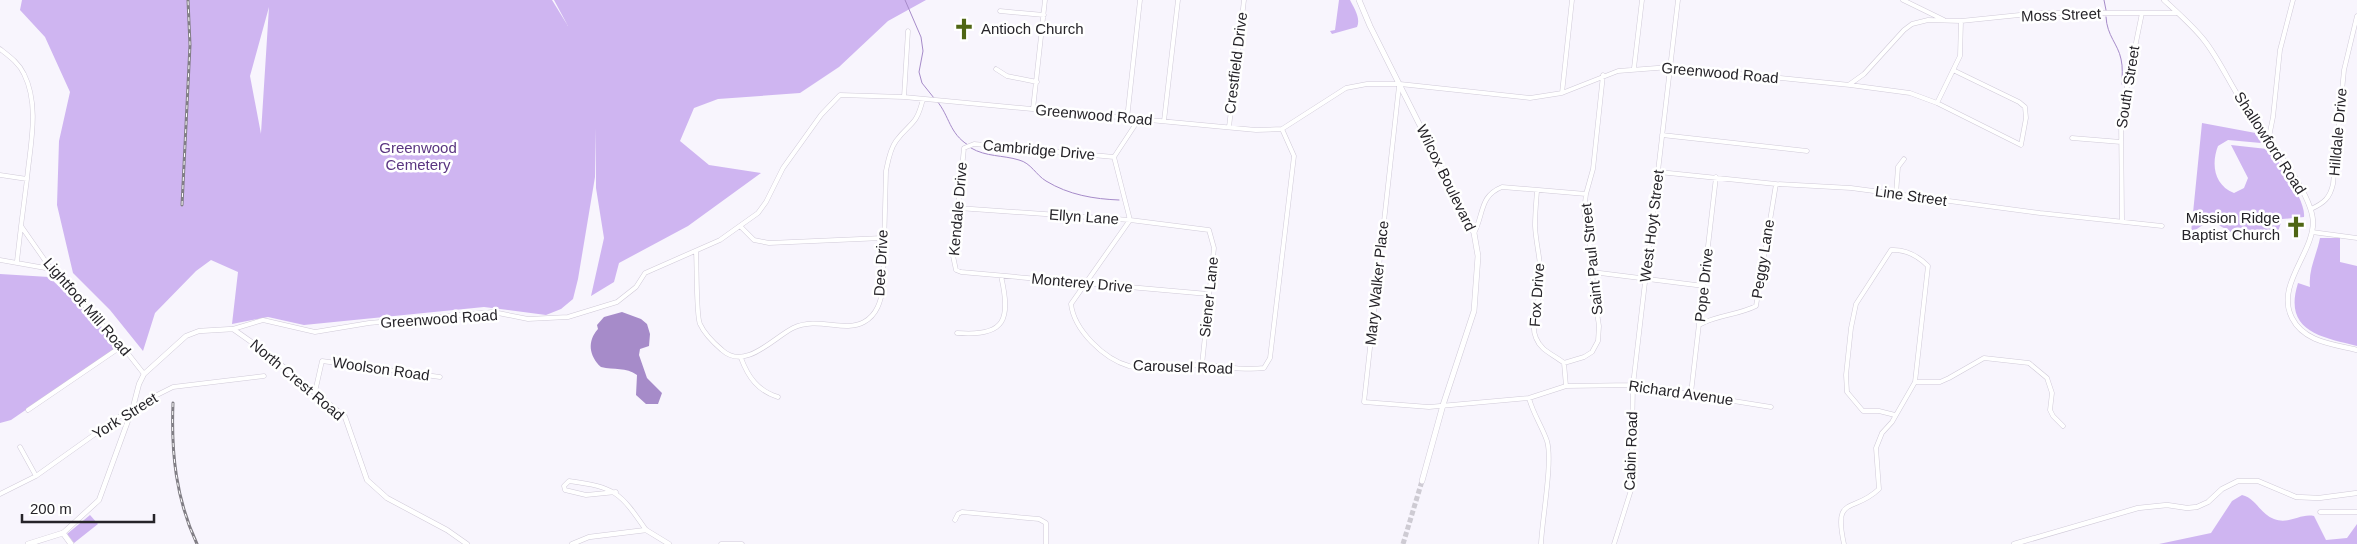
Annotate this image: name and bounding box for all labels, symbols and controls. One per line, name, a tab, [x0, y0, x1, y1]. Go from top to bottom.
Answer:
street label: Moss Street	[2021, 5, 2102, 24]
street label: Crestfield Drive	[1221, 11, 1250, 115]
church icon: Antioch Church	[951, 16, 977, 42]
place label: Antioch Church	[981, 20, 1084, 37]
street label: South Street	[2113, 44, 2143, 129]
street label: Greenwood Road	[1661, 59, 1779, 86]
street label: Hilldale Drive	[2325, 87, 2350, 177]
street label: Shallowford Road	[2231, 88, 2310, 197]
street label: Greenwood Road	[1035, 101, 1153, 128]
street label: Wilcox Boulevard	[1413, 122, 1479, 234]
street label: Cambridge Drive	[982, 136, 1096, 163]
park label: Greenwood Cemetery	[379, 139, 457, 173]
street label: Kendale Drive	[945, 161, 970, 257]
street label: West Hoyt Street	[1636, 168, 1667, 283]
street label: Line Street	[1874, 182, 1949, 209]
street label: Saint Paul Street	[1577, 201, 1606, 316]
street label: Ellyn Lane	[1048, 206, 1120, 227]
place label: Mission Ridge Baptist Church	[2182, 209, 2280, 243]
church icon: Mission Ridge Baptist Church	[2283, 214, 2309, 240]
street label: Peggy Lane	[1748, 218, 1777, 300]
street label: Mary Walker Place	[1361, 220, 1392, 346]
street label: Dee Drive	[870, 229, 891, 297]
street label: Pope Drive	[1691, 247, 1716, 323]
street label: Lightfoot Mill Road	[40, 254, 135, 359]
street label: Siener Lane	[1196, 256, 1221, 338]
street label: Fox Drive	[1526, 262, 1547, 328]
street label: Monterey Drive	[1031, 270, 1133, 295]
street label: Greenwood Road	[380, 306, 498, 331]
street label: North Crest Road	[247, 336, 347, 424]
street label: Woolson Road	[331, 353, 431, 384]
street label: Carousel Road	[1133, 356, 1233, 377]
street label: Richard Avenue	[1628, 377, 1735, 408]
street label: York Street	[89, 388, 161, 442]
street label: Cabin Road	[1621, 411, 1640, 491]
scale bar	[22, 492, 155, 524]
text: 200 m	[30, 500, 72, 517]

